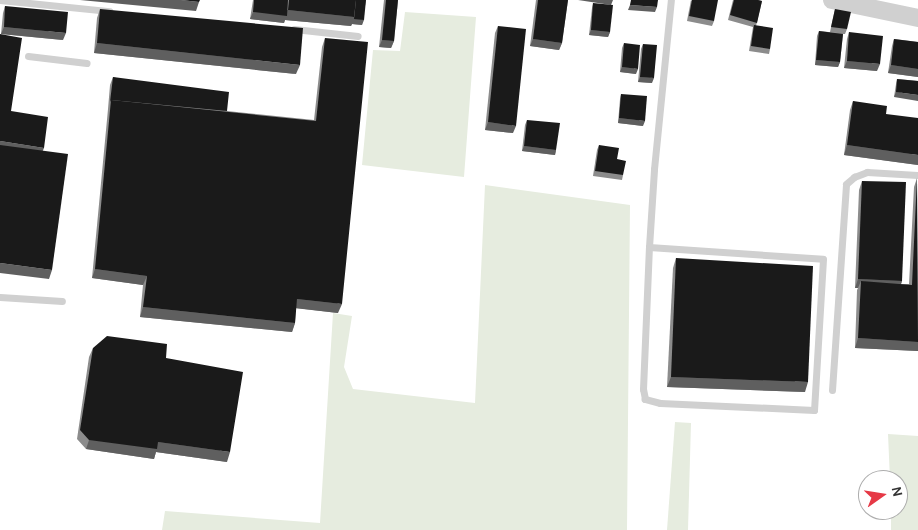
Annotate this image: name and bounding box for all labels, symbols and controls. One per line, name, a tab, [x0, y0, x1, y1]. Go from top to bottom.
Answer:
north arrow	[858, 470, 908, 520]
text: N	[888, 485, 907, 499]

